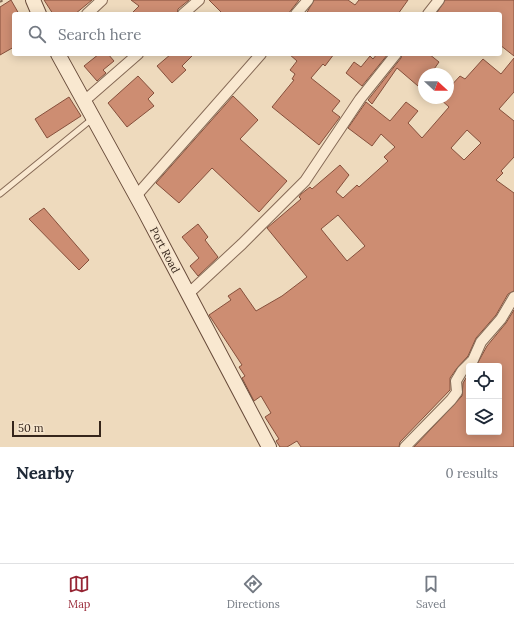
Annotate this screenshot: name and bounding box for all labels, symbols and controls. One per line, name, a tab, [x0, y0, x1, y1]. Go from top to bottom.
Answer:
search box	[12, 12, 502, 56]
icon: search	[26, 23, 48, 45]
text: Search here	[58, 25, 141, 44]
north arrow	[418, 68, 454, 104]
street label: Port Road	[147, 224, 183, 276]
map controls	[466, 363, 502, 435]
button: locate	[466, 363, 502, 399]
button: layers	[466, 399, 502, 435]
scale bar	[12, 419, 101, 438]
text: 50 m	[18, 421, 44, 435]
text: Nearby	[16, 462, 74, 484]
text: 0 results	[446, 465, 498, 482]
tab: Map	[68, 573, 90, 611]
tab: Directions	[227, 573, 280, 611]
tab: Saved	[416, 573, 446, 611]

